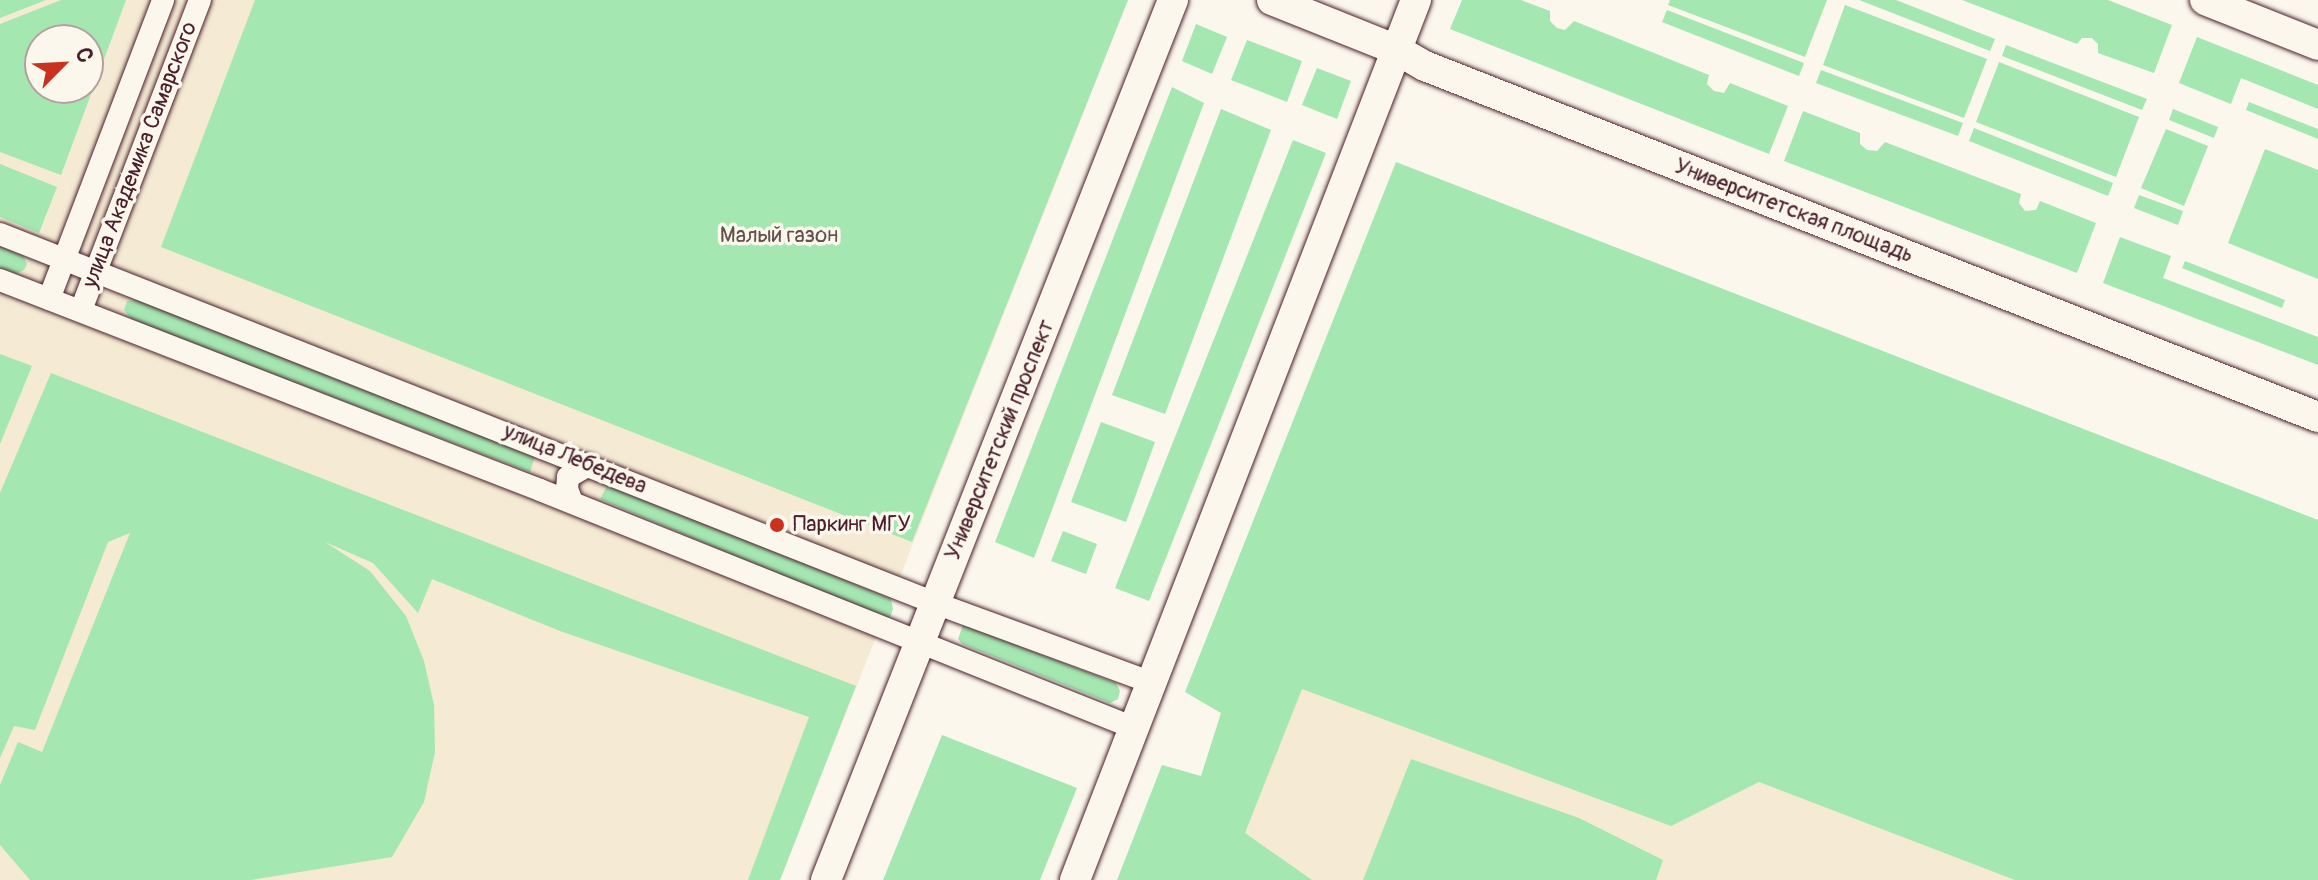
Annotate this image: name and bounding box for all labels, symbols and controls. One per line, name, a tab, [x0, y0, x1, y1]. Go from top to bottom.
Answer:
street label: улица Академика Самарского	[77, 18, 203, 292]
north arrow	[24, 24, 104, 104]
street label: Университетская площадь	[1671, 153, 1917, 269]
park label: Малый газон	[720, 223, 838, 249]
street label: Университетский проспект	[940, 316, 1060, 564]
street label: улица Лебедева	[500, 418, 650, 500]
place label: Паркинг МГУ	[793, 512, 911, 538]
marker: Паркинг МГУ	[768, 516, 786, 534]

